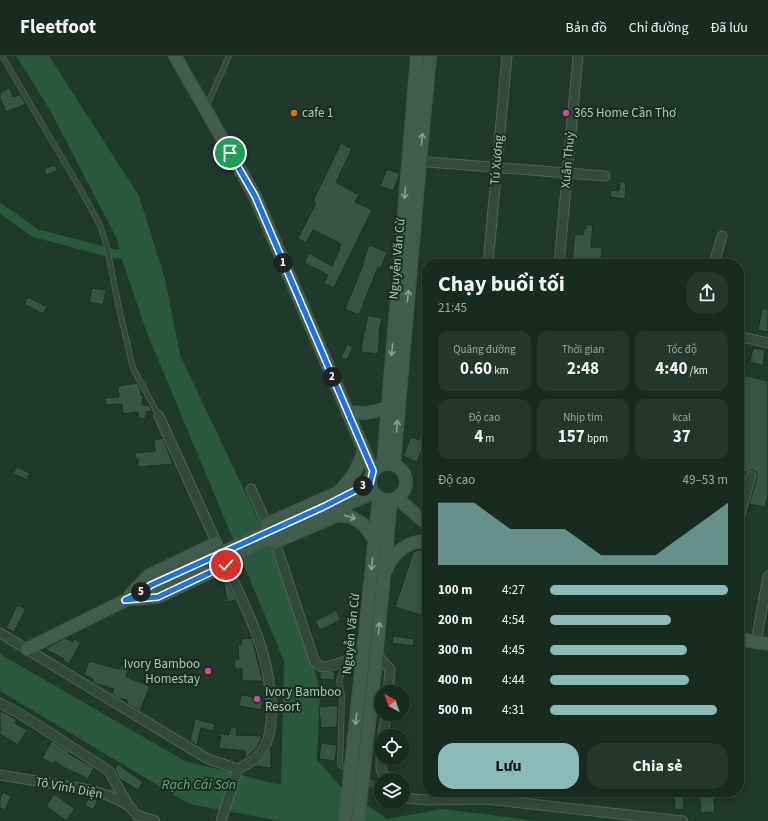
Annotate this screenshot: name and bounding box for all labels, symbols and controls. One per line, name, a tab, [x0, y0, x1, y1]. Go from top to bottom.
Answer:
text: Fleetfoot	[20, 14, 96, 41]
text: Bản đồ	[566, 18, 607, 38]
text: Chỉ đường	[629, 18, 688, 38]
text: Đã lưu	[710, 18, 748, 38]
place label: cafe 1	[302, 104, 334, 122]
place label: 365 Home Cần Thơ	[574, 104, 676, 122]
marker: cafe 1	[289, 108, 299, 118]
marker: 365 Home Cần Thơ	[561, 108, 571, 118]
street label: Xuân Thuỷ	[557, 131, 579, 189]
one-way arrow	[418, 133, 426, 146]
street label: Tú Xương	[486, 134, 508, 186]
pin	[213, 136, 247, 170]
icon: arrive	[219, 142, 241, 164]
one-way arrow	[402, 186, 409, 199]
street label: Nguyễn Văn Cừ	[384, 217, 410, 300]
pin: 1	[273, 253, 293, 273]
text: 1	[280, 255, 286, 270]
text: Chạy buổi tối	[438, 268, 565, 300]
button: share	[686, 272, 728, 314]
one-way arrow	[405, 290, 412, 303]
text: 21:45	[438, 299, 467, 317]
text: Quãng đường	[453, 342, 515, 357]
text: Thời gian	[562, 342, 604, 357]
text: Tốc độ	[666, 342, 697, 357]
one-way arrow	[389, 343, 396, 356]
text: 0.60	[460, 357, 492, 381]
text: 2:48	[567, 357, 599, 381]
text: 4:40	[655, 357, 687, 381]
text: km	[492, 363, 509, 378]
text: /km	[687, 363, 708, 378]
pin: 2	[322, 367, 342, 387]
text: 2	[329, 369, 335, 384]
text: Độ cao	[469, 410, 500, 425]
text: Nhịp tim	[563, 410, 603, 425]
text: kcal	[672, 410, 691, 425]
one-way arrow	[394, 420, 401, 433]
text: 4	[474, 425, 483, 449]
text: 157	[558, 425, 585, 449]
text: 37	[673, 425, 691, 449]
text: m	[483, 431, 494, 446]
text: bpm	[585, 431, 608, 446]
text: Độ cao	[438, 471, 475, 489]
text: 49–53 m	[683, 471, 728, 489]
pin: 3	[353, 476, 373, 496]
text: 3	[360, 478, 366, 493]
one-way arrow	[343, 514, 356, 521]
pin	[209, 548, 243, 582]
icon: check	[215, 554, 237, 576]
one-way arrow	[369, 557, 376, 570]
text: 100 m	[438, 581, 472, 599]
text: 4:27	[502, 581, 525, 599]
pin: 5	[131, 582, 151, 602]
text: 5	[138, 584, 144, 599]
street label: Nguyễn Văn Cừ	[338, 592, 364, 675]
text: 200 m	[438, 611, 472, 629]
text: 4:54	[502, 611, 525, 629]
one-way arrow	[375, 622, 382, 635]
text: 300 m	[438, 641, 472, 659]
text: 4:45	[502, 641, 525, 659]
place label: Ivory Bamboo Homestay	[124, 655, 200, 688]
marker: Ivory Bamboo Homestay	[203, 666, 213, 676]
text: 400 m	[438, 671, 472, 689]
text: 4:44	[502, 671, 525, 689]
place label: Ivory Bamboo Resort	[265, 683, 341, 716]
north arrow	[374, 685, 410, 721]
map controls	[374, 685, 410, 809]
marker: Ivory Bamboo Resort	[252, 694, 262, 704]
text: 500 m	[438, 701, 472, 719]
text: 4:31	[502, 701, 525, 719]
one-way arrow	[352, 712, 359, 725]
button: locate	[374, 729, 410, 765]
button: Lưu	[438, 743, 579, 789]
button: Chia sẻ	[587, 743, 728, 789]
street label: Tô Vĩnh Diện	[34, 773, 104, 803]
button: layers	[374, 773, 410, 809]
water label: Rạch Cái Sơn	[162, 775, 236, 795]

